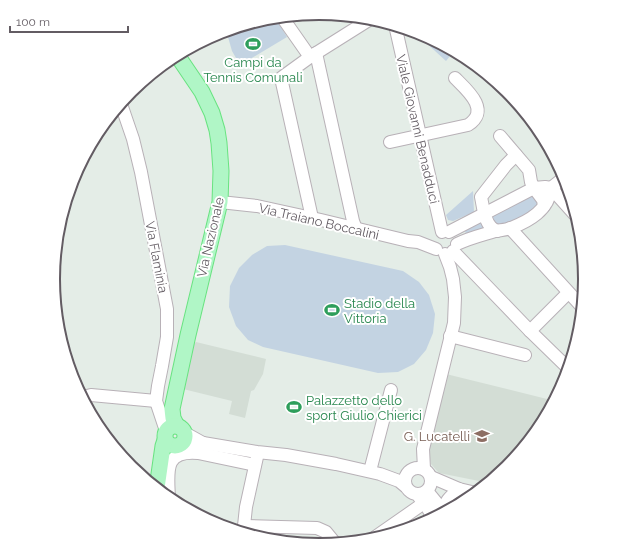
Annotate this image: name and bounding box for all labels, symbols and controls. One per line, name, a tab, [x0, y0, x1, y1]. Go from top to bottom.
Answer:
scale bar	[10, 8, 128, 34]
text: 100 m	[16, 15, 50, 29]
sports icon: Campi da Tennis Comunali	[244, 35, 262, 53]
street label: Viale Giovanni Benadduci	[393, 53, 442, 205]
place label: Campi da Tennis Comunali	[203, 55, 303, 85]
street label: Via Nazionale	[194, 195, 227, 279]
street label: Via Traiano Boccalini	[257, 200, 381, 243]
street label: Via Flaminia	[142, 220, 171, 294]
place label: Stadio della Vittoria	[344, 296, 415, 326]
sports icon: Stadio della Vittoria	[323, 301, 341, 319]
place label: Palazzetto dello sport Giulio Chierici	[306, 393, 422, 423]
sports icon: Palazzetto dello sport Giulio Chierici	[285, 398, 303, 416]
school or university icon: G. Lucatelli	[473, 427, 491, 445]
place label: G. Lucatelli	[404, 429, 470, 444]

